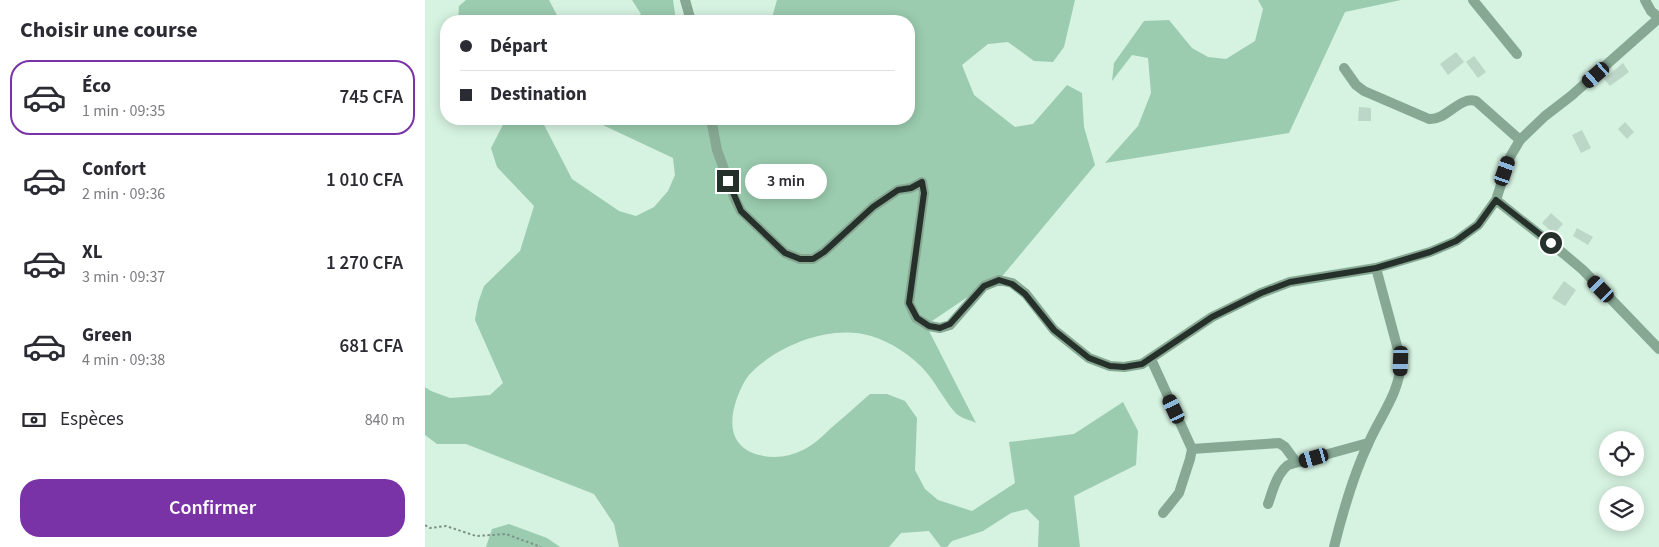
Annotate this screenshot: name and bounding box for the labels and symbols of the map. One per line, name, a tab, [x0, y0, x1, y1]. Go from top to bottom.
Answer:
car	[1579, 59, 1612, 91]
car	[1493, 154, 1516, 188]
callout: 3 min	[745, 164, 828, 198]
route end	[717, 170, 739, 192]
route start	[1540, 232, 1562, 254]
car	[1585, 273, 1616, 305]
car	[1392, 346, 1409, 376]
car	[1160, 392, 1187, 426]
car	[1297, 447, 1330, 469]

